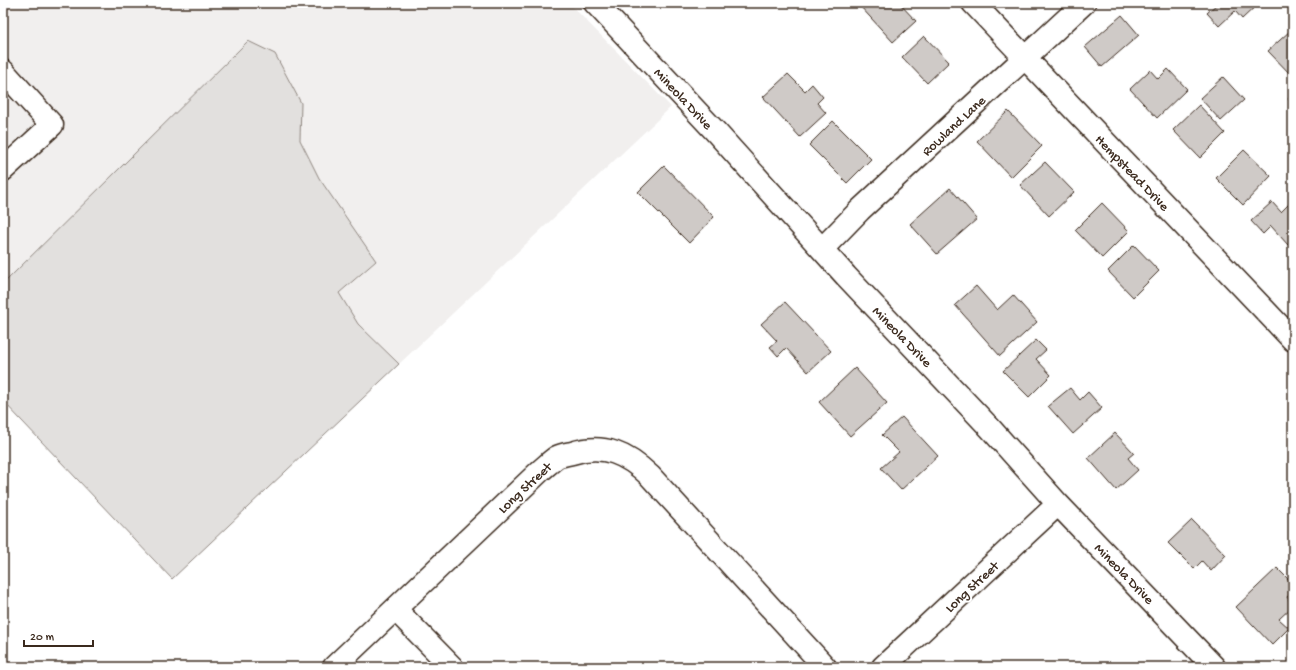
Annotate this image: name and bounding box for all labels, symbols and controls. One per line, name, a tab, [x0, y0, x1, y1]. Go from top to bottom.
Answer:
street label: Mineola Drive	[649, 65, 716, 135]
street label: Rowland Lane	[919, 92, 991, 161]
street label: Hempstead Drive	[1090, 132, 1173, 216]
street label: Mineola Drive	[868, 304, 935, 372]
street label: Long Street	[495, 459, 557, 518]
street label: Mineola Drive	[1090, 541, 1157, 609]
street label: Long Street	[942, 558, 1004, 617]
scale bar	[24, 622, 93, 648]
text: 20 m	[30, 631, 55, 645]

